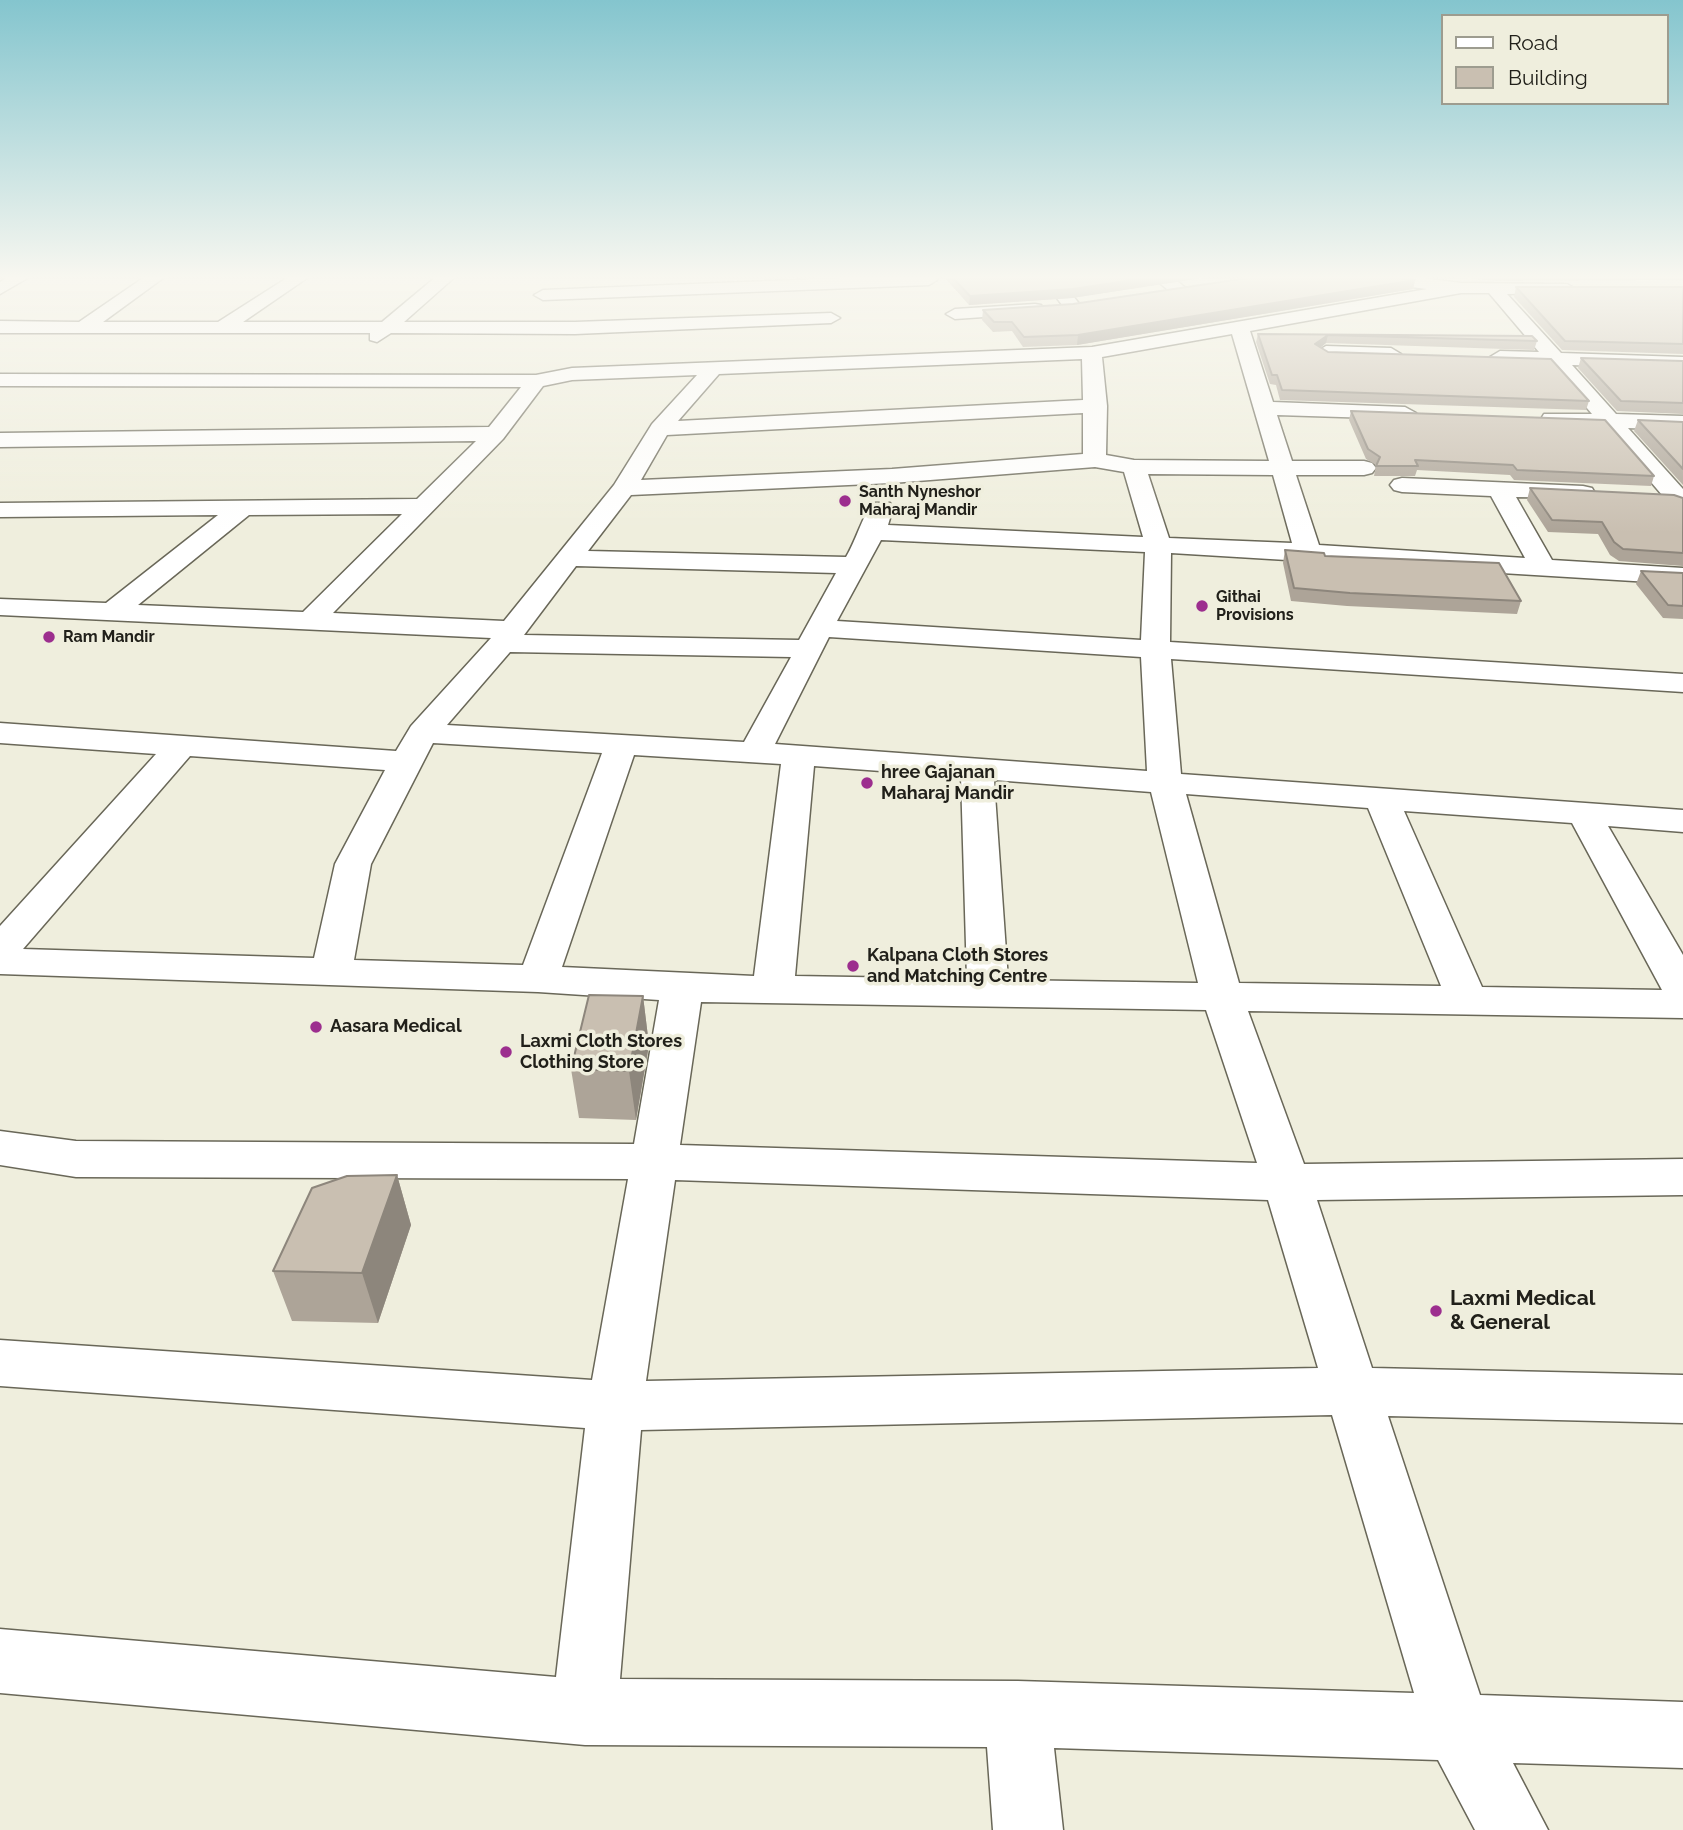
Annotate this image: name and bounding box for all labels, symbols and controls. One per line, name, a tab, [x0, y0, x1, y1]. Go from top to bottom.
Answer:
legend	[1442, 14, 1669, 105]
text: Road	[1508, 30, 1558, 55]
text: Building	[1508, 65, 1588, 90]
place label: Santh Nyneshor Maharaj Mandir	[859, 482, 981, 520]
marker: Santh Nyneshor Maharaj Mandir	[837, 493, 853, 509]
place label: Githai Provisions	[1216, 587, 1294, 625]
marker: Githai Provisions	[1194, 598, 1210, 614]
place label: Ram Mandir	[63, 627, 155, 647]
marker: Ram Mandir	[41, 629, 57, 645]
place label: hree Gajanan Maharaj Mandir	[881, 762, 1014, 804]
marker: hree Gajanan Maharaj Mandir	[859, 775, 875, 791]
place label: Kalpana Cloth Stores and Matching Centre	[867, 945, 1048, 988]
marker: Kalpana Cloth Stores and Matching Centre	[845, 958, 861, 974]
place label: Aasara Medical	[330, 1016, 462, 1038]
marker: Aasara Medical	[308, 1019, 324, 1035]
place label: Laxmi Cloth Stores Clothing Store	[520, 1031, 682, 1074]
marker: Laxmi Cloth Stores Clothing Store	[498, 1044, 514, 1060]
place label: Laxmi Medical & General	[1450, 1286, 1595, 1336]
marker: Laxmi Medical & General	[1428, 1303, 1444, 1319]

